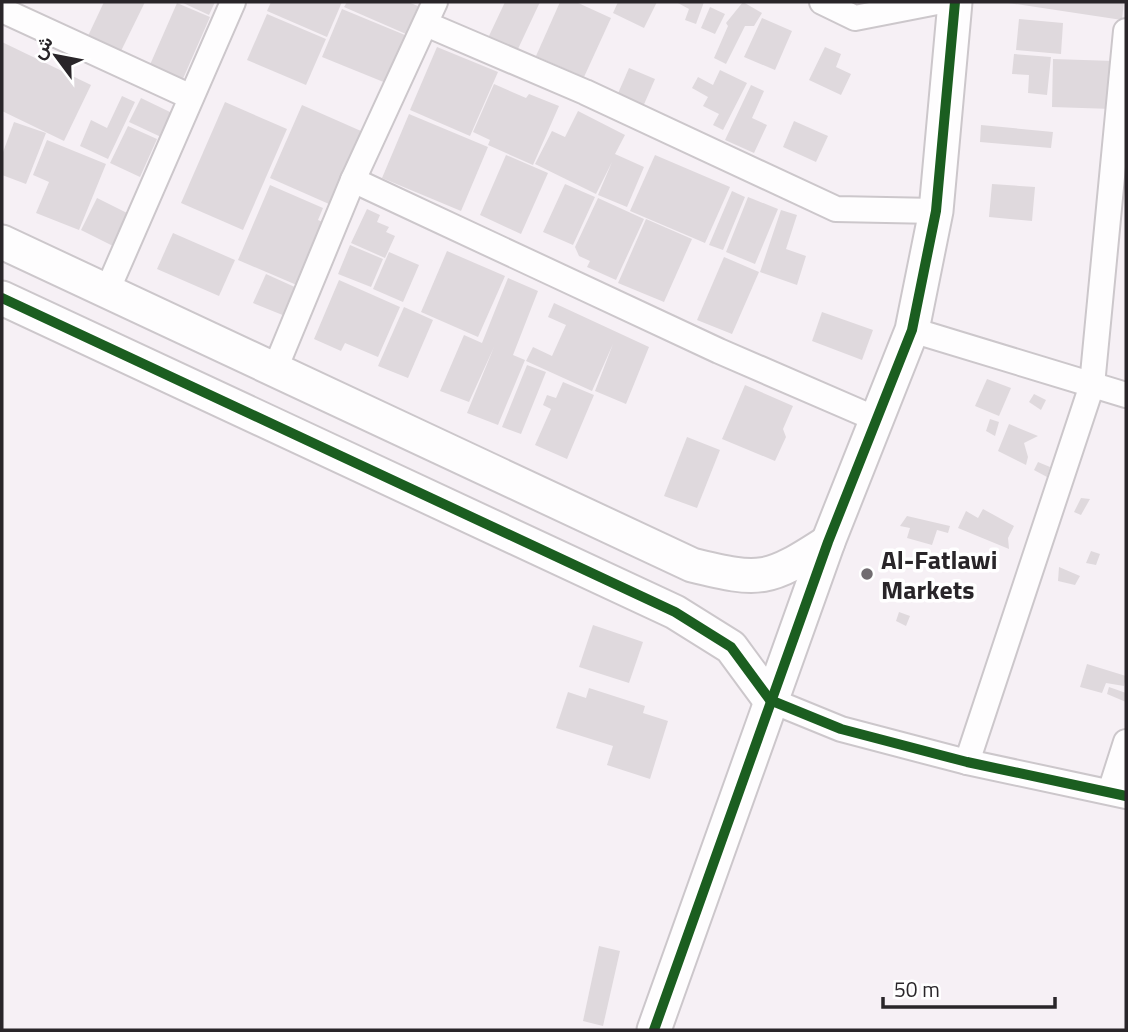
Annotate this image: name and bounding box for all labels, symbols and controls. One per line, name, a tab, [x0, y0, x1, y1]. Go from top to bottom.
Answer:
north arrow	[21, 21, 91, 91]
text: ش	[23, 29, 60, 64]
place label: Al-Fatlawi Markets	[881, 540, 997, 609]
marker: Al-Fatlawi Markets	[859, 566, 875, 582]
scale bar	[883, 965, 1054, 1009]
text: 50 m	[894, 973, 940, 1005]

